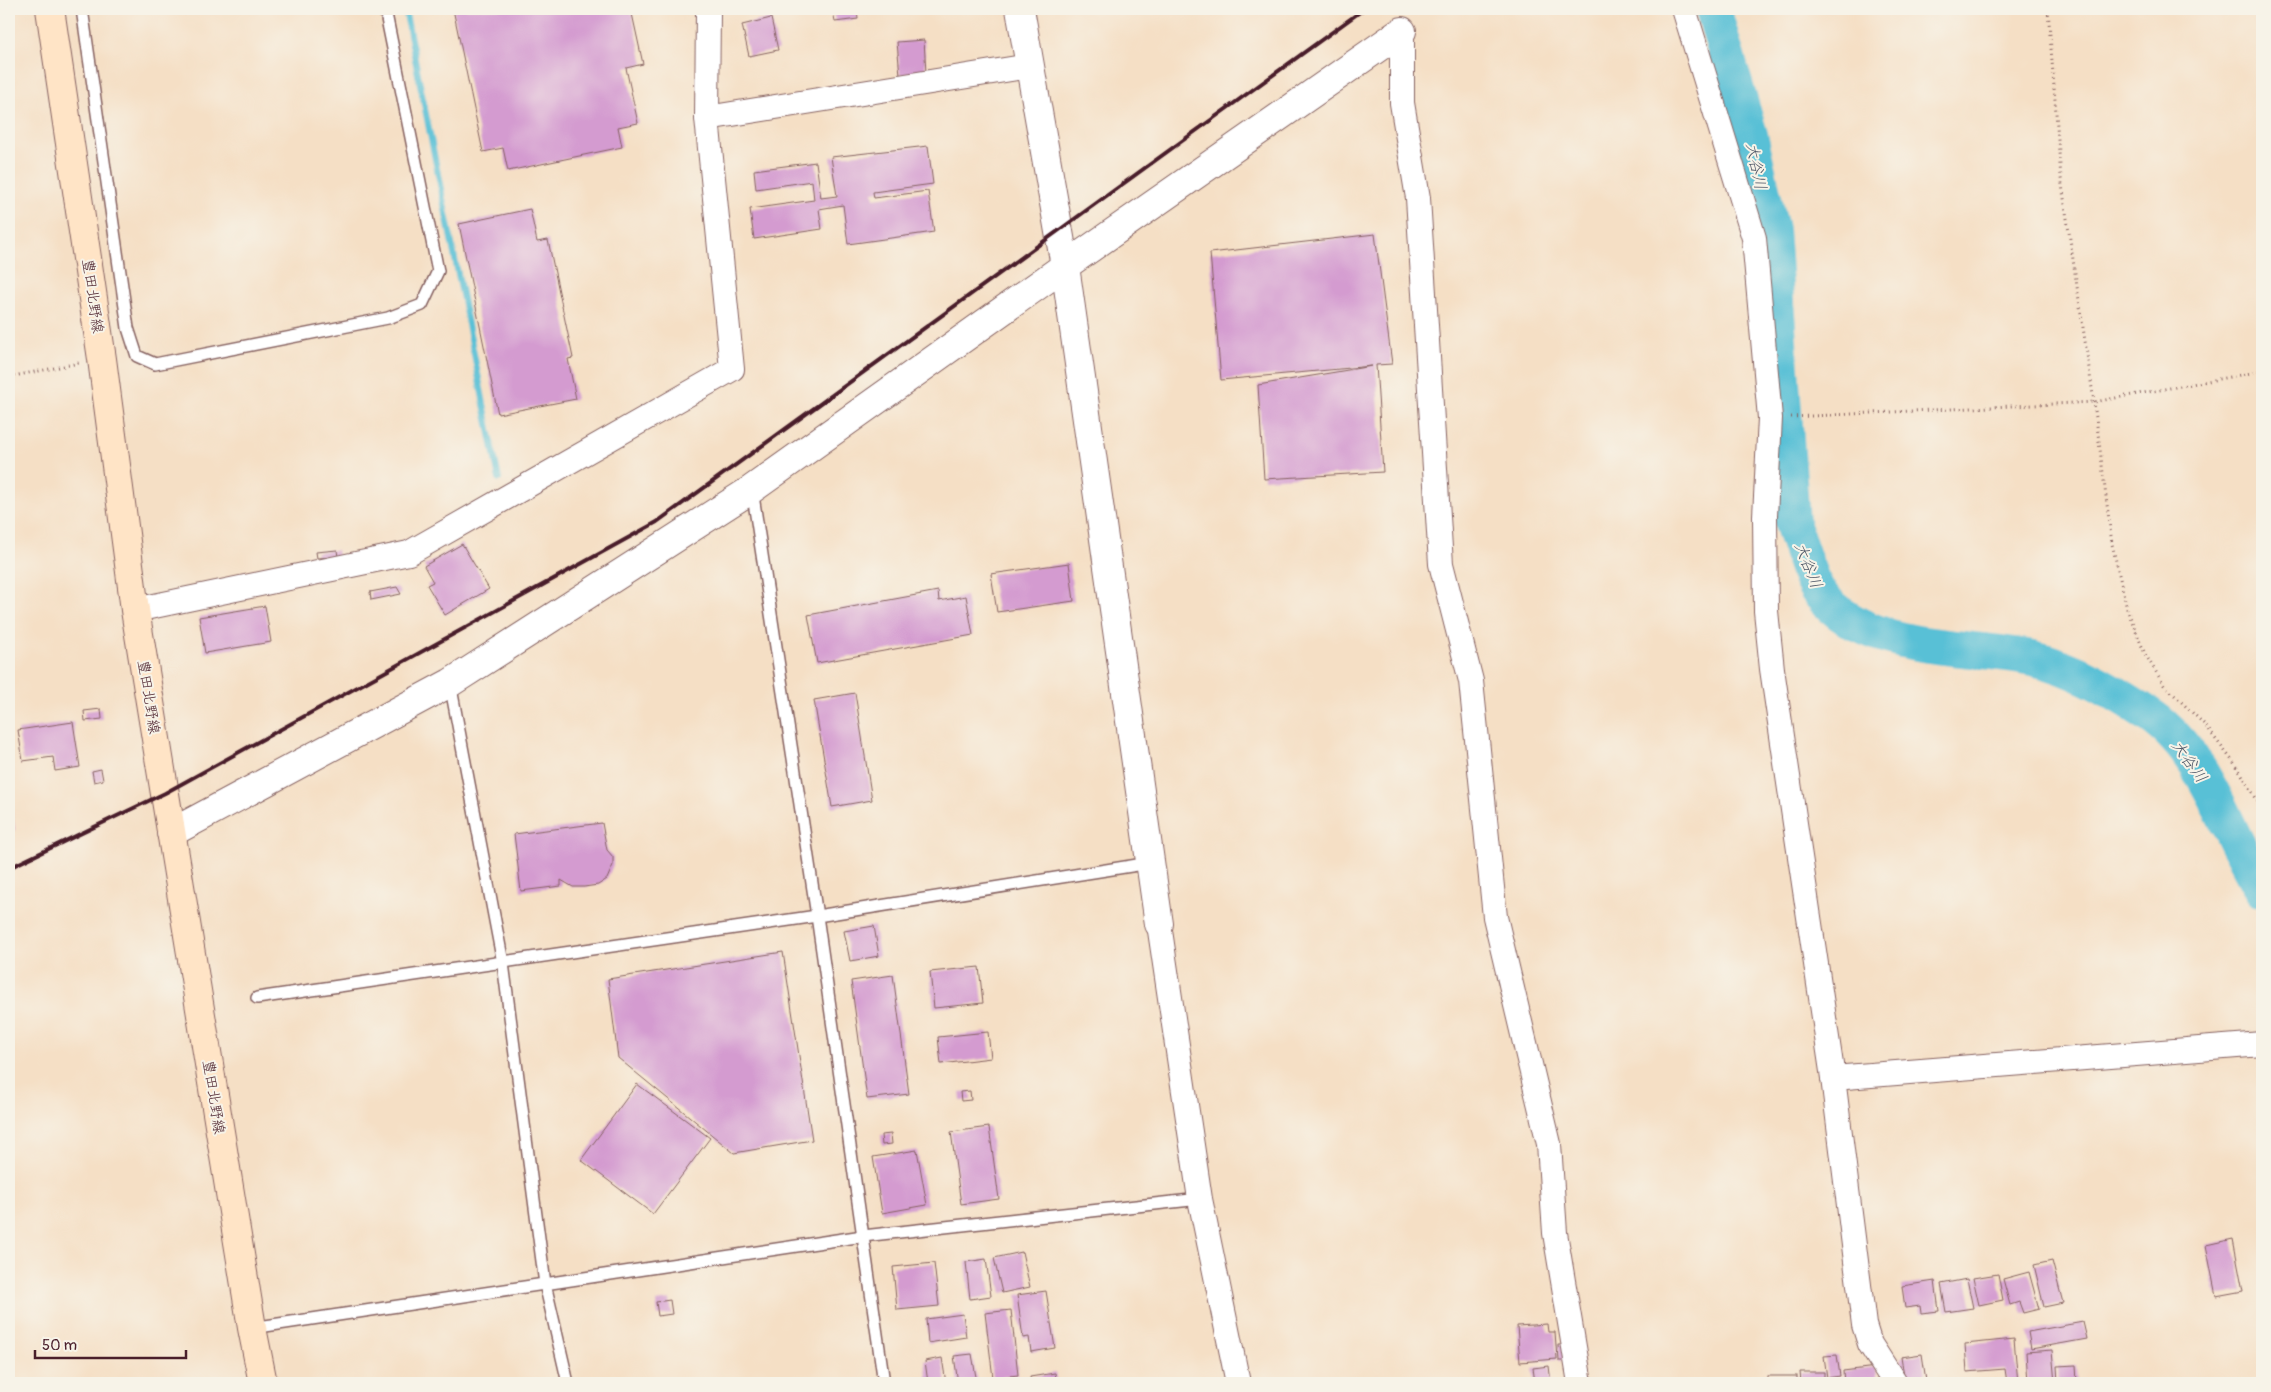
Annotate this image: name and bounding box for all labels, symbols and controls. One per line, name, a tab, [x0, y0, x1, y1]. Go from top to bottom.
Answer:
water label: 大谷川	[1741, 141, 1771, 192]
street label: 豊田北野線	[78, 258, 107, 335]
water label: 大谷川	[1790, 539, 1826, 591]
street label: 豊田北野線	[133, 659, 164, 736]
water label: 大谷川	[2167, 736, 2211, 787]
street label: 豊田北野線	[198, 1059, 229, 1136]
scale bar	[35, 1327, 186, 1359]
text: 50 m	[42, 1336, 77, 1355]

